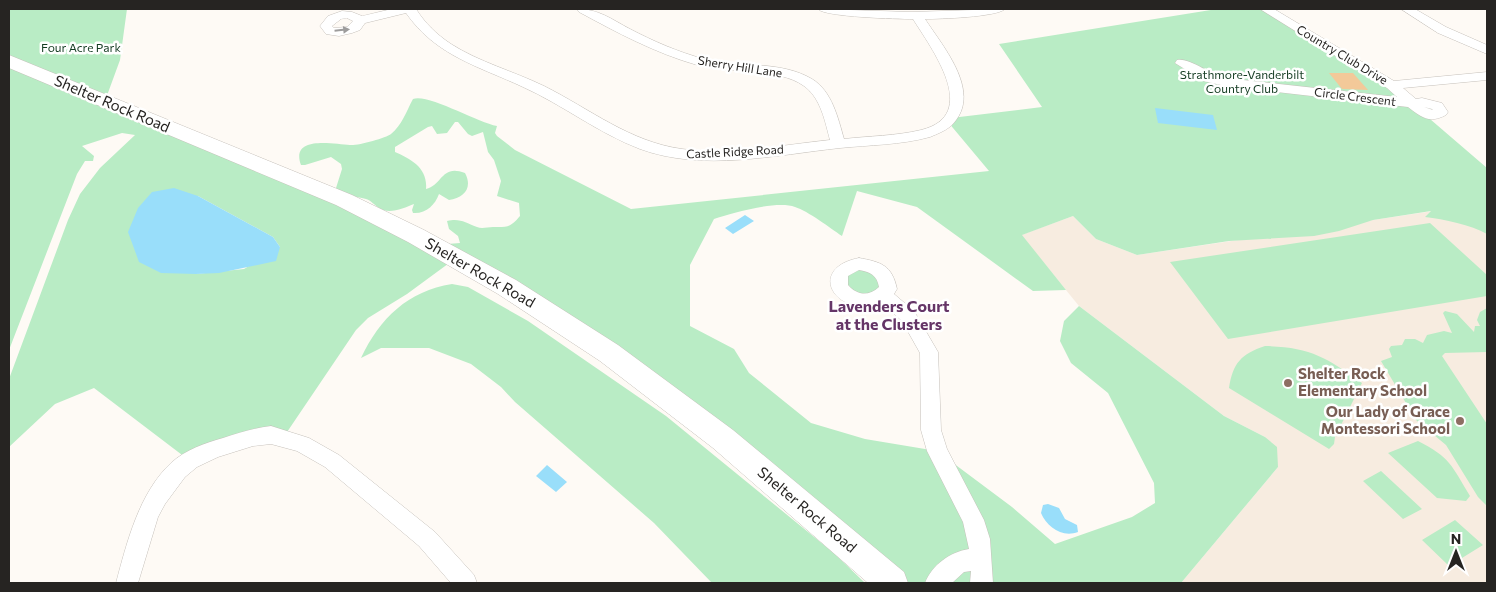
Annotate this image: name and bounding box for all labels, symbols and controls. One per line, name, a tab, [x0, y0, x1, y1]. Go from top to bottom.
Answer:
street label: Country Club Drive	[1295, 21, 1390, 87]
one-way arrow	[334, 26, 350, 34]
park label: Four Acre Park	[41, 40, 121, 54]
street label: Sherry Hill Lane	[697, 52, 783, 80]
park label: Strathmore-Vanderbilt Country Club	[1180, 67, 1304, 95]
street label: Shelter Rock Road	[52, 71, 173, 136]
street label: Circle Crescent	[1313, 84, 1397, 108]
street label: Castle Ridge Road	[686, 141, 784, 161]
street label: Shelter Rock Road	[422, 233, 539, 311]
district label: Lavenders Court at the Clusters	[828, 296, 950, 333]
place label: Shelter Rock Elementary School	[1298, 364, 1427, 399]
marker: Shelter Rock Elementary School	[1282, 377, 1294, 389]
place label: Our Lady of Grace Montessori School	[1321, 402, 1450, 437]
marker: Our Lady of Grace Montessori School	[1454, 415, 1466, 427]
street label: Shelter Rock Road	[754, 463, 861, 556]
north arrow	[1431, 527, 1481, 577]
text: N	[1451, 530, 1461, 547]

